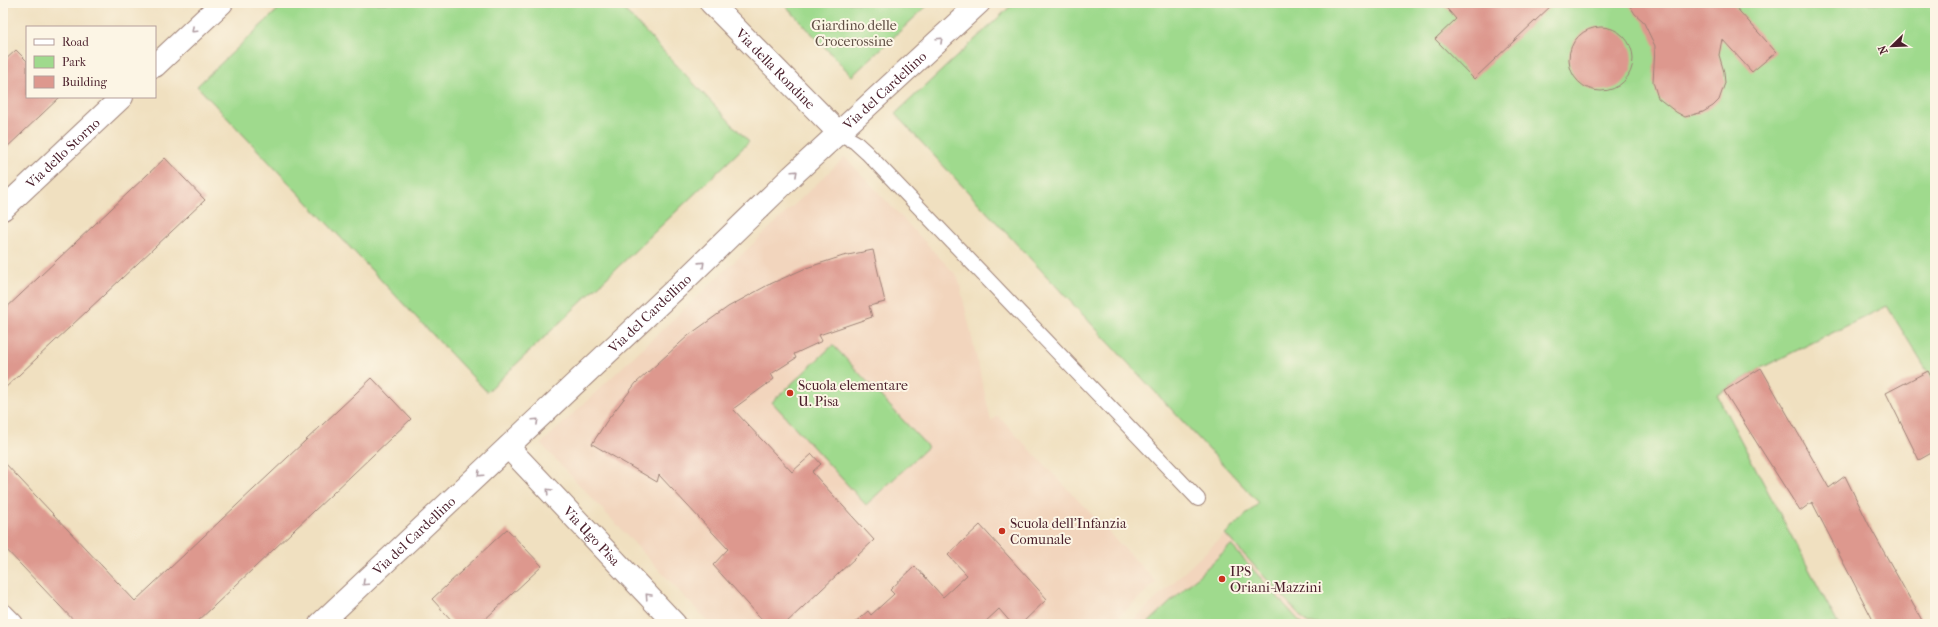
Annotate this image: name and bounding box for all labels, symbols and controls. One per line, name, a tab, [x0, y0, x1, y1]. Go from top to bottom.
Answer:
park label: Giardino delle Crocerossine	[811, 17, 897, 50]
street label: Via della Rondine	[731, 24, 819, 113]
one-way arrow	[191, 25, 199, 32]
legend	[26, 26, 156, 98]
north arrow	[1872, 26, 1912, 66]
text: Road	[62, 35, 89, 49]
one-way arrow	[935, 37, 943, 45]
text: N	[1875, 43, 1891, 56]
street label: Via del Cardellino	[839, 48, 930, 134]
text: Park	[62, 55, 87, 69]
text: Building	[62, 75, 107, 89]
street label: Via dello Storno	[22, 114, 104, 193]
one-way arrow	[790, 171, 798, 178]
one-way arrow	[697, 261, 705, 269]
street label: Via del Cardellino	[604, 271, 695, 357]
place label: Scuola elementare U. Pisa	[798, 377, 908, 410]
marker: Scuola elementare U. Pisa	[785, 388, 795, 398]
one-way arrow	[531, 418, 539, 426]
one-way arrow	[477, 469, 484, 476]
one-way arrow	[546, 488, 554, 496]
street label: Via del Cardellino	[369, 493, 459, 580]
street label: Via Ugo Pisa	[559, 502, 624, 570]
place label: Scuola dell'Infanzia Comunale	[1010, 515, 1127, 548]
marker: Scuola dell'Infanzia Comunale	[997, 526, 1007, 536]
place label: IPS Oriani-Mazzini	[1230, 563, 1322, 596]
marker: IPS Oriani-Mazzini	[1217, 574, 1227, 584]
one-way arrow	[362, 578, 369, 585]
one-way arrow	[645, 593, 653, 601]

